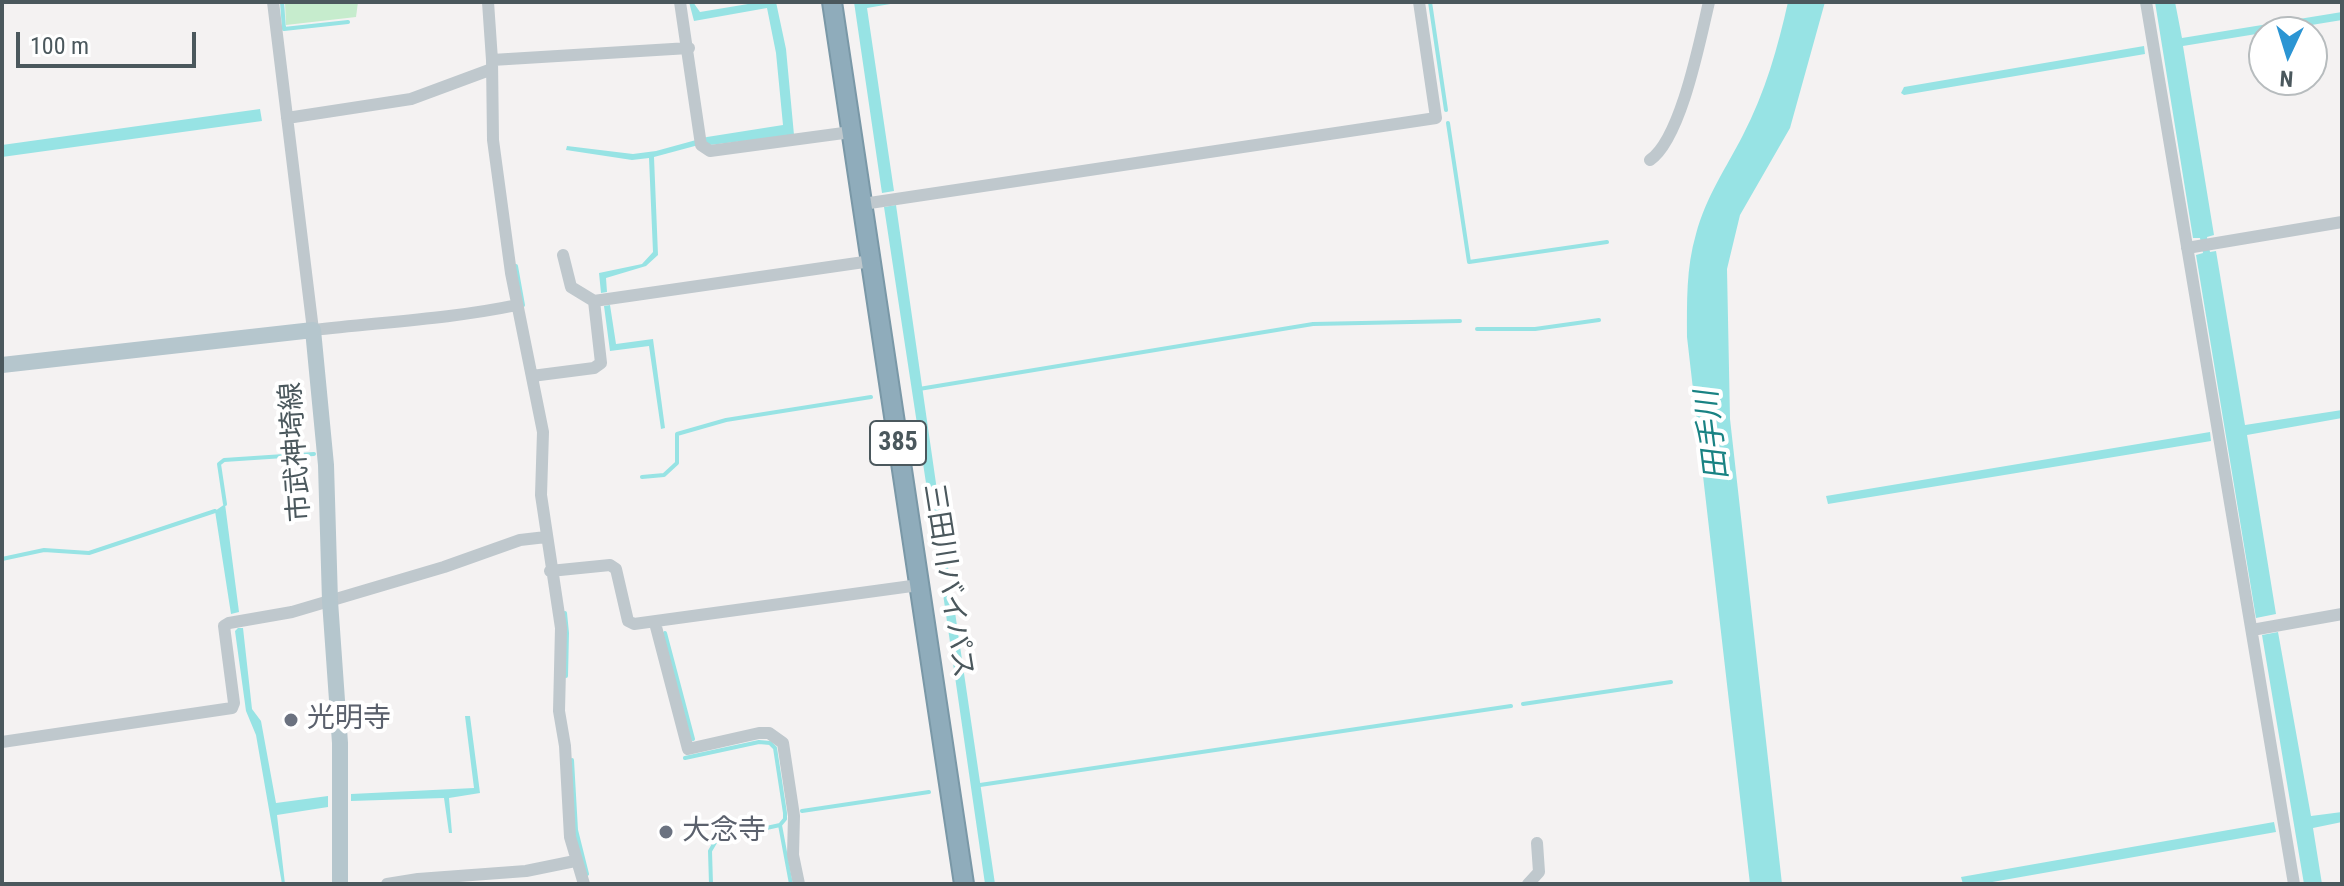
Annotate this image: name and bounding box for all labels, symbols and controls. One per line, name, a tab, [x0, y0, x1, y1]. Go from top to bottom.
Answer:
scale bar	[20, 16, 200, 66]
north arrow	[2248, 16, 2328, 96]
text: 100 m	[30, 32, 89, 60]
text: N	[2279, 66, 2294, 91]
street label: 市武神埼線	[275, 381, 319, 523]
water label: 田手川	[1691, 388, 1737, 482]
road number: 385	[870, 421, 926, 465]
street label: 三田川バイパス	[915, 482, 979, 680]
place label: 光明寺	[307, 703, 391, 737]
marker: 光明寺	[282, 711, 300, 729]
place label: 大念寺	[682, 815, 766, 849]
marker: 大念寺	[657, 823, 675, 841]

